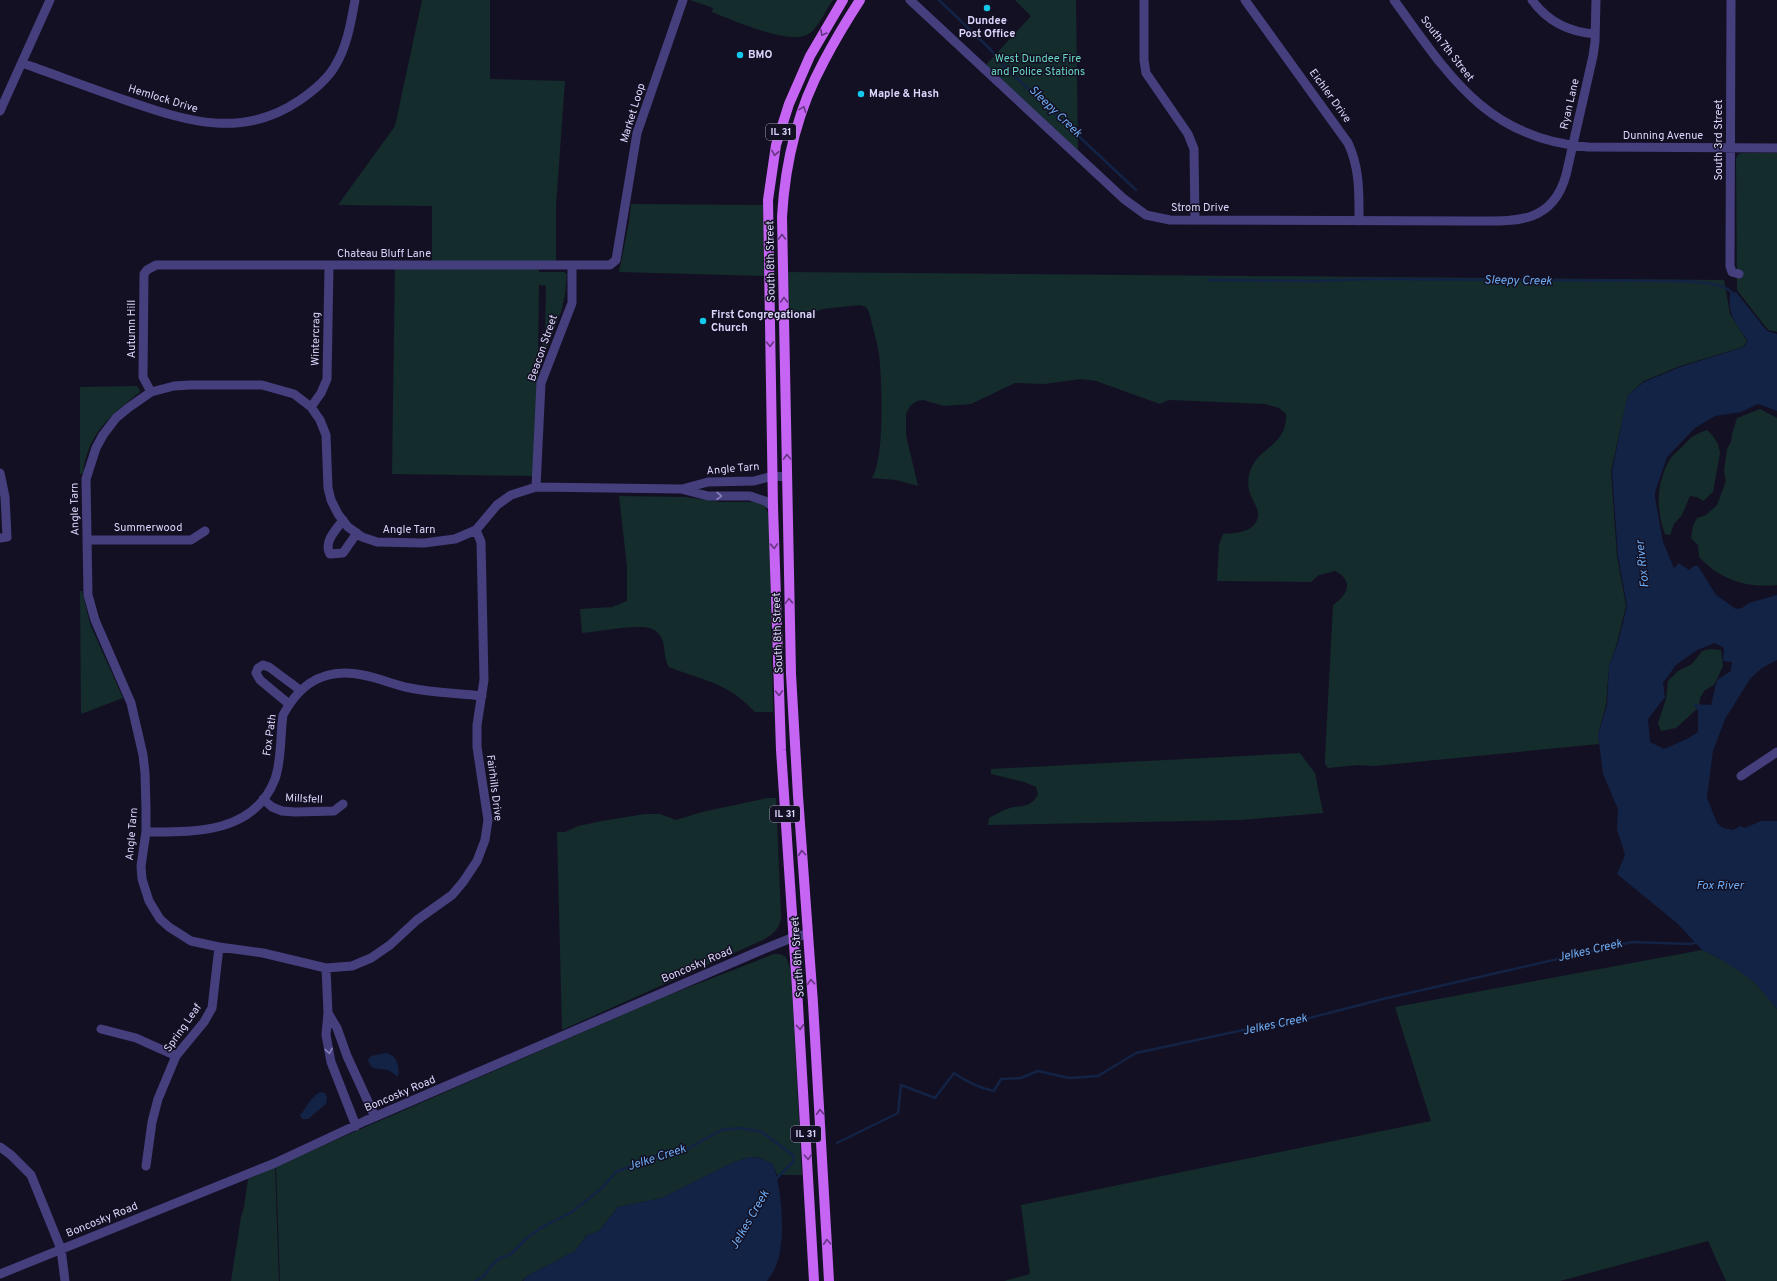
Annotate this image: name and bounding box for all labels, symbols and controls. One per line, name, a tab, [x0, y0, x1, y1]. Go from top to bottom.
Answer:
marker: Dundee Post Office	[982, 3, 992, 13]
street label: South 7th Street	[1417, 13, 1477, 85]
place label: Dundee Post Office	[959, 14, 1015, 41]
one-way arrow	[821, 29, 828, 36]
place label: BMO	[748, 48, 772, 62]
marker: BMO	[735, 50, 745, 60]
park label: West Dundee Fire and Police Stations	[991, 52, 1085, 79]
street label: Eichler Drive	[1306, 66, 1354, 126]
street label: Ryan Lane	[1557, 77, 1583, 131]
street label: Hemlock Drive	[126, 82, 200, 116]
street label: Market Loop	[617, 82, 649, 144]
water label: Sleepy Creek	[1025, 83, 1086, 142]
place label: Maple & Hash	[869, 87, 939, 101]
marker: Maple & Hash	[856, 89, 866, 99]
street label: South 3rd Street	[1712, 99, 1726, 181]
one-way arrow	[798, 106, 806, 113]
road number: IL 31	[766, 124, 796, 140]
street label: Dunning Avenue	[1623, 129, 1703, 143]
one-way arrow	[771, 150, 780, 157]
street label: Strom Drive	[1171, 201, 1229, 215]
street label: South 8th Street	[763, 220, 779, 302]
one-way arrow	[778, 234, 786, 240]
street label: Chateau Bluff Lane	[337, 247, 431, 261]
water label: Sleepy Creek	[1484, 272, 1553, 290]
one-way arrow	[779, 297, 788, 303]
street label: Autumn Hill	[125, 300, 139, 358]
place label: First Congregational Church	[711, 308, 815, 335]
street label: Wintercrag	[309, 312, 323, 366]
street label: Beacon Street	[525, 313, 561, 383]
marker: First Congregational Church	[698, 316, 708, 326]
one-way arrow	[766, 341, 774, 347]
one-way arrow	[783, 454, 791, 460]
street label: Angle Tarn	[706, 460, 760, 478]
street label: Angle Tarn	[68, 482, 82, 536]
one-way arrow	[716, 492, 722, 500]
street label: Summerwood	[114, 521, 182, 535]
street label: Angle Tarn	[382, 523, 436, 537]
water label: Fox River	[1632, 538, 1653, 589]
one-way arrow	[770, 543, 778, 549]
street label: South 8th Street	[770, 592, 786, 674]
one-way arrow	[785, 598, 793, 604]
one-way arrow	[774, 690, 783, 696]
street label: Fox Path	[260, 713, 280, 757]
street label: Fairhills Drive	[483, 754, 505, 822]
street label: Millsfell	[285, 791, 323, 807]
road number: IL 31	[770, 806, 800, 822]
street label: Angle Tarn	[123, 807, 141, 861]
one-way arrow	[798, 850, 807, 856]
water label: Fox River	[1696, 878, 1745, 894]
street label: South 8th Street	[788, 916, 808, 998]
water label: Jelkes Creek	[1556, 936, 1625, 966]
street label: Boncosky Road	[659, 944, 735, 986]
one-way arrow	[807, 979, 816, 986]
street label: Spring Leaf	[161, 1001, 205, 1055]
water label: Jelkes Creek	[1241, 1010, 1310, 1040]
one-way arrow	[795, 1024, 804, 1030]
one-way arrow	[324, 1048, 333, 1054]
street label: Boncosky Road	[362, 1073, 438, 1115]
one-way arrow	[815, 1109, 824, 1115]
road number: IL 31	[791, 1126, 821, 1142]
water label: Jelke Creek	[626, 1141, 689, 1175]
one-way arrow	[803, 1154, 812, 1160]
water label: Jelkes Creek	[727, 1187, 774, 1252]
street label: Boncosky Road	[64, 1199, 140, 1241]
one-way arrow	[822, 1239, 831, 1245]

